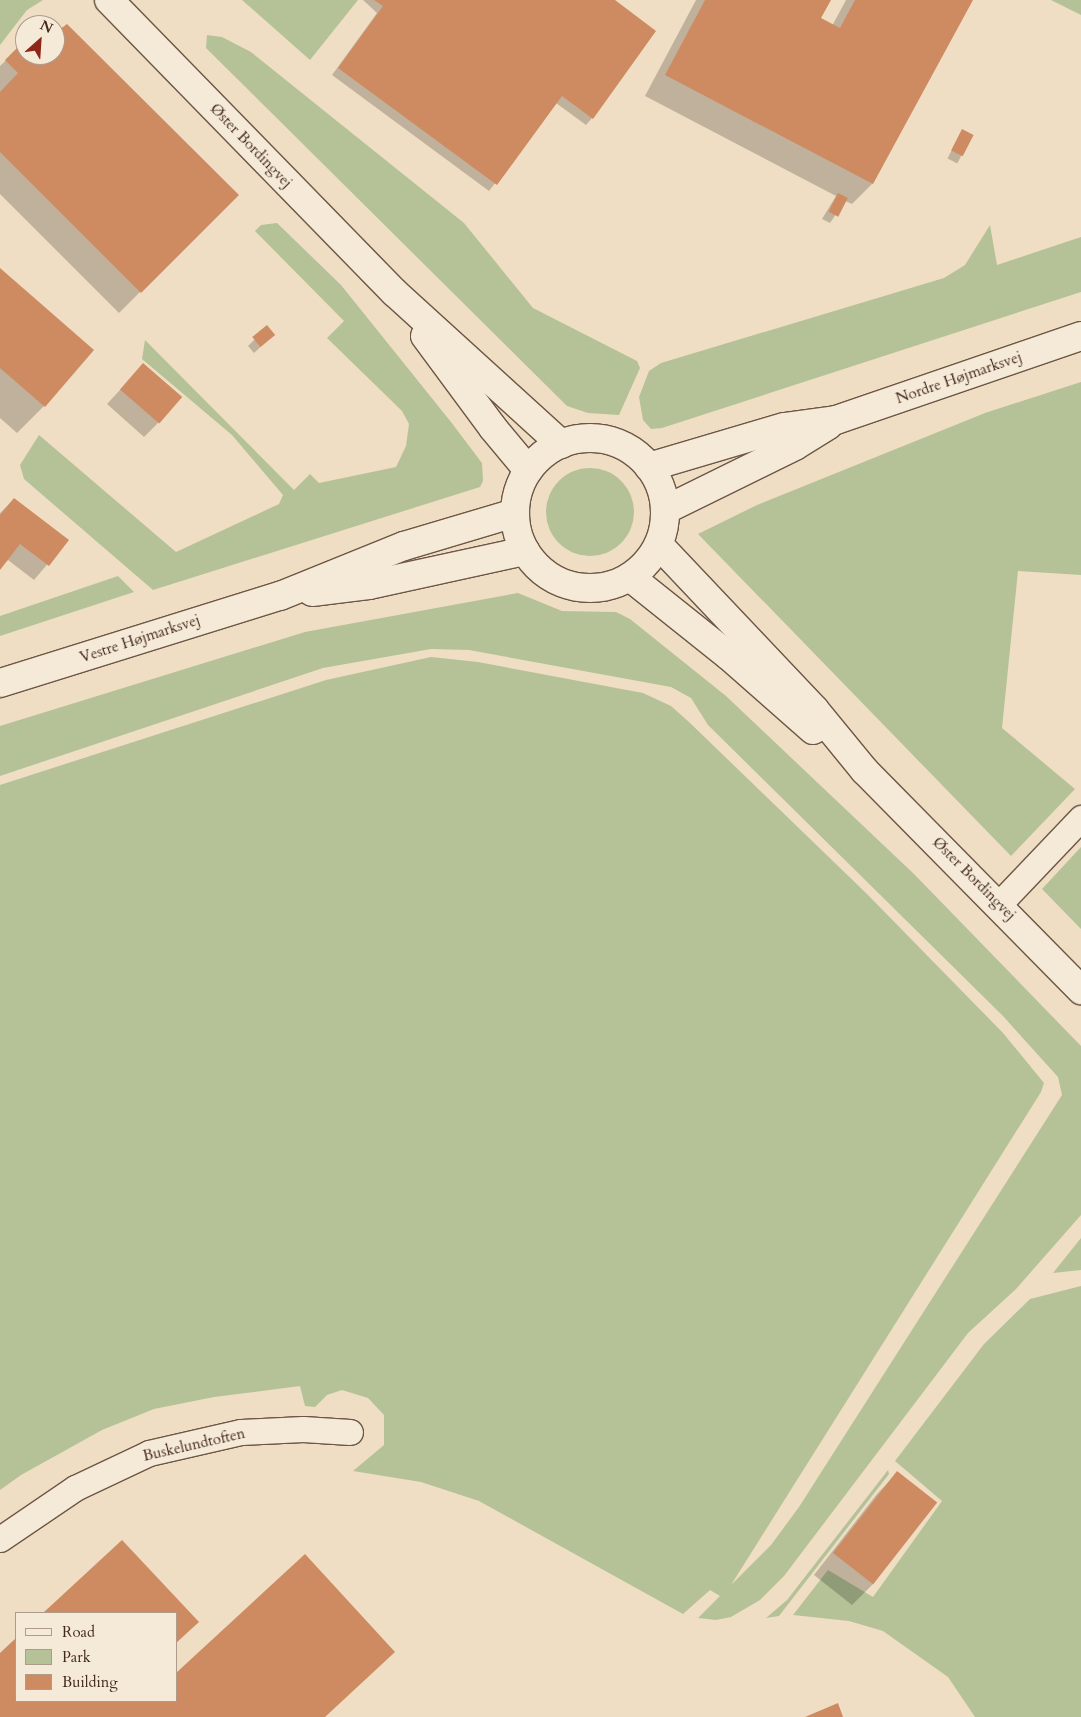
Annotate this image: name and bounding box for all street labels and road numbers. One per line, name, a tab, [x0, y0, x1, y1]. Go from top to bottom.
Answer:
street label: Øster Bordingvej	[206, 100, 296, 192]
street label: Nordre Højmarksvej	[894, 348, 1024, 408]
street label: Vestre Højmarksvej	[78, 611, 202, 667]
street label: Øster Bordingvej	[929, 834, 1019, 924]
street label: Buskelundtoften	[141, 1424, 247, 1466]

